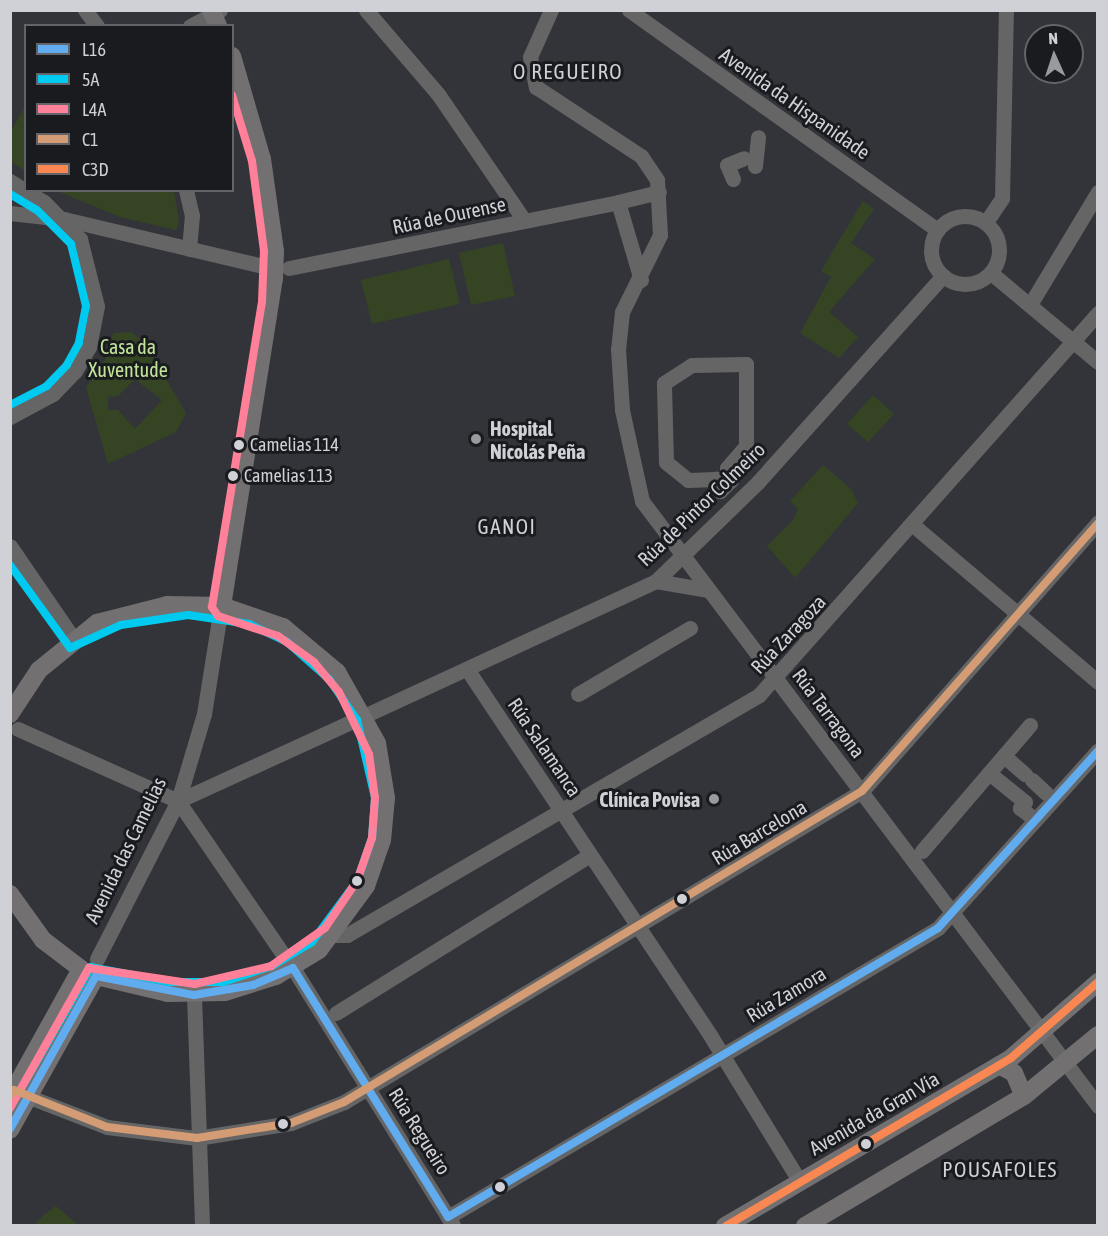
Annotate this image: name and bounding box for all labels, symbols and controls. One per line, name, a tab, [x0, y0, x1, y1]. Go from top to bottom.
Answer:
legend	[24, 24, 234, 192]
north arrow	[1024, 24, 1084, 84]
text: N	[1048, 29, 1058, 47]
text: L16	[82, 39, 106, 60]
street label: Avenida da Hispanidade	[715, 42, 875, 164]
district label: O REGUEIRO	[513, 58, 623, 84]
text: 5A	[82, 69, 99, 90]
text: L4A	[82, 99, 106, 120]
text: C1	[82, 129, 99, 150]
text: C3D	[82, 159, 109, 180]
street label: Rúa de Ourense	[390, 191, 508, 239]
park label: Casa da Xuventude	[88, 334, 168, 381]
place label: Hospital Nicolás Peña	[490, 416, 585, 463]
marker: Hospital Nicolás Peña	[467, 430, 485, 448]
place label: Camelias 114	[250, 434, 339, 456]
street label: Rúa de Pintor Colmeiro	[632, 437, 770, 571]
marker: Camelias 114	[233, 439, 245, 451]
place label: Camelias 113	[244, 465, 333, 487]
marker: Camelias 113	[227, 470, 239, 482]
district label: GANOI	[478, 513, 536, 539]
street label: Rúa Zaragoza	[746, 590, 830, 678]
street label: Rúa Tarragona	[788, 664, 870, 762]
street label: Rúa Salamanca	[503, 693, 587, 801]
street label: Avenida das Camelias	[79, 773, 171, 927]
place label: Clínica Povisa	[599, 787, 700, 811]
marker: Clínica Povisa	[705, 790, 723, 808]
street label: Rúa Barcelona	[707, 794, 811, 870]
unlabelled marker	[351, 875, 363, 887]
unlabelled marker	[676, 893, 688, 905]
street label: Rúa Zamora	[742, 961, 830, 1027]
street label: Avenida da Gran Vía	[805, 1066, 943, 1160]
street label: Rúa Regueiro	[384, 1083, 456, 1179]
unlabelled marker	[277, 1118, 289, 1130]
unlabelled marker	[860, 1138, 872, 1150]
district label: POUSAFOLES	[942, 1156, 1058, 1182]
unlabelled marker	[494, 1181, 506, 1193]

